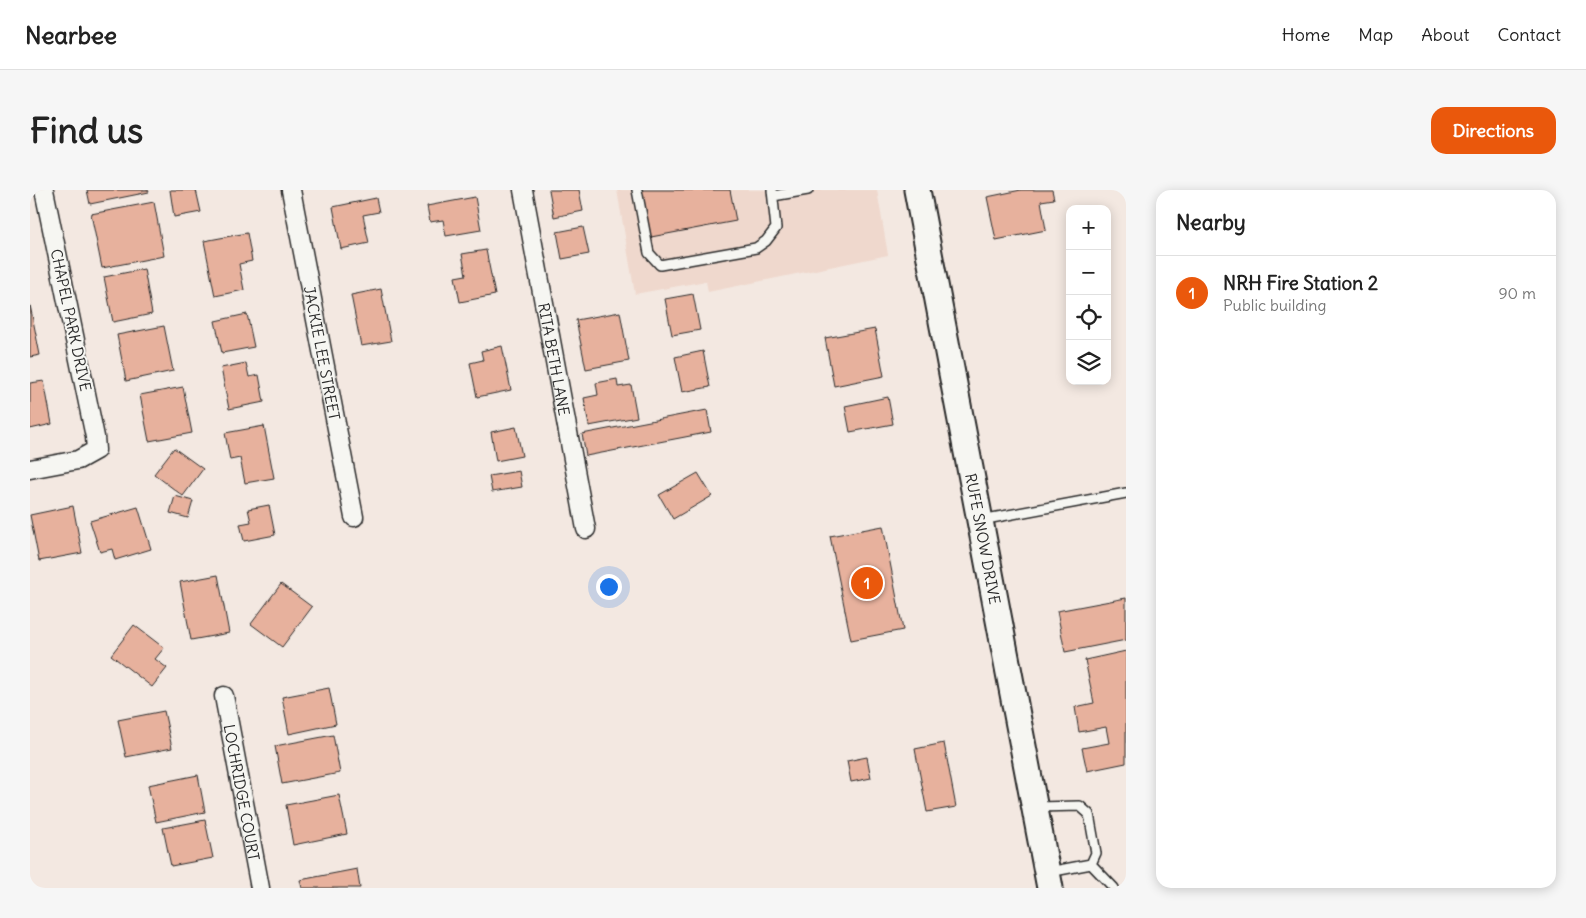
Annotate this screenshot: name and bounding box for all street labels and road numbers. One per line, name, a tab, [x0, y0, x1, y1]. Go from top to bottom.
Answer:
street label: CHAPEL PARK DRIVE	[47, 247, 95, 393]
street label: JACKIE LEE STREET	[300, 284, 345, 422]
street label: RITA BETH LANE	[535, 301, 574, 417]
street label: RUFE SNOW DRIVE	[962, 472, 1005, 606]
street label: LOCHRIDGE COURT	[220, 723, 264, 862]

